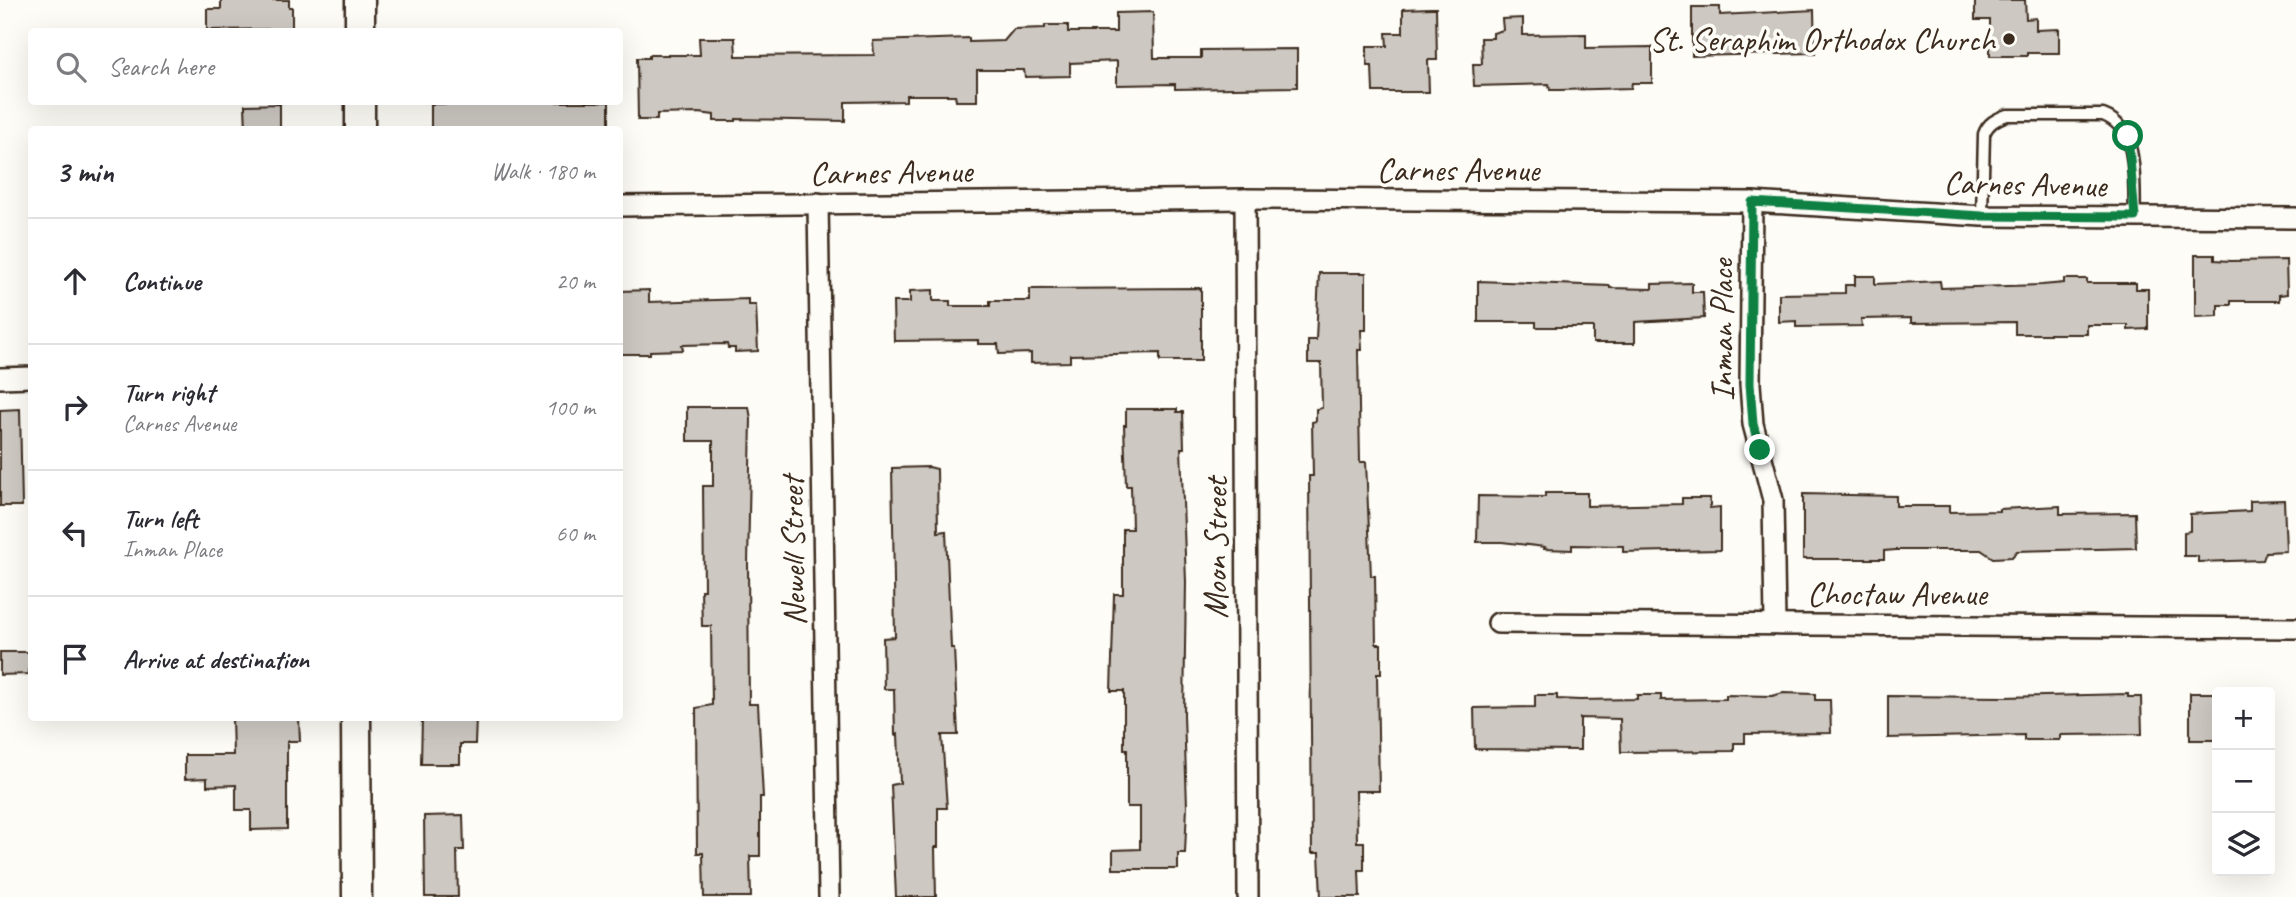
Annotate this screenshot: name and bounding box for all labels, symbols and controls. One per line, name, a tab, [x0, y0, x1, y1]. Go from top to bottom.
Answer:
place label: St. Seraphim Orthodox Church	[1649, 19, 1997, 61]
search box	[28, 28, 623, 105]
marker: St. Seraphim Orthodox Church	[2001, 31, 2017, 47]
icon: search	[52, 48, 90, 86]
text: Search here	[108, 50, 214, 83]
route start	[2112, 120, 2143, 151]
street label: Carnes Avenue	[1377, 149, 1542, 191]
street label: Carnes Avenue	[809, 150, 975, 194]
text: 3 min	[56, 153, 113, 191]
text: Walk · 180 m	[491, 157, 595, 186]
street label: Carnes Avenue	[1943, 162, 2109, 206]
street label: Inman Place	[1701, 257, 1743, 401]
icon: ahead	[56, 262, 94, 300]
text: Continue	[123, 265, 201, 298]
text: 20 m	[556, 267, 595, 296]
text: Turn right	[123, 376, 214, 409]
icon: right	[56, 388, 94, 426]
text: 100 m	[546, 393, 595, 422]
text: Carnes Avenue	[123, 409, 236, 438]
route end	[1744, 434, 1775, 465]
street label: Newell Street	[771, 472, 815, 626]
street label: Moon Street	[1195, 474, 1237, 619]
text: Turn left	[123, 502, 198, 535]
icon: left	[56, 514, 94, 552]
text: 60 m	[556, 519, 595, 548]
text: Inman Place	[123, 535, 222, 564]
street label: Choctaw Avenue	[1807, 573, 1989, 615]
icon: arrive	[56, 640, 94, 678]
text: Arrive at destination	[123, 643, 309, 676]
map controls	[2212, 687, 2275, 876]
button: +	[2212, 687, 2275, 750]
button: −	[2212, 750, 2275, 813]
button: layers	[2212, 813, 2275, 876]

